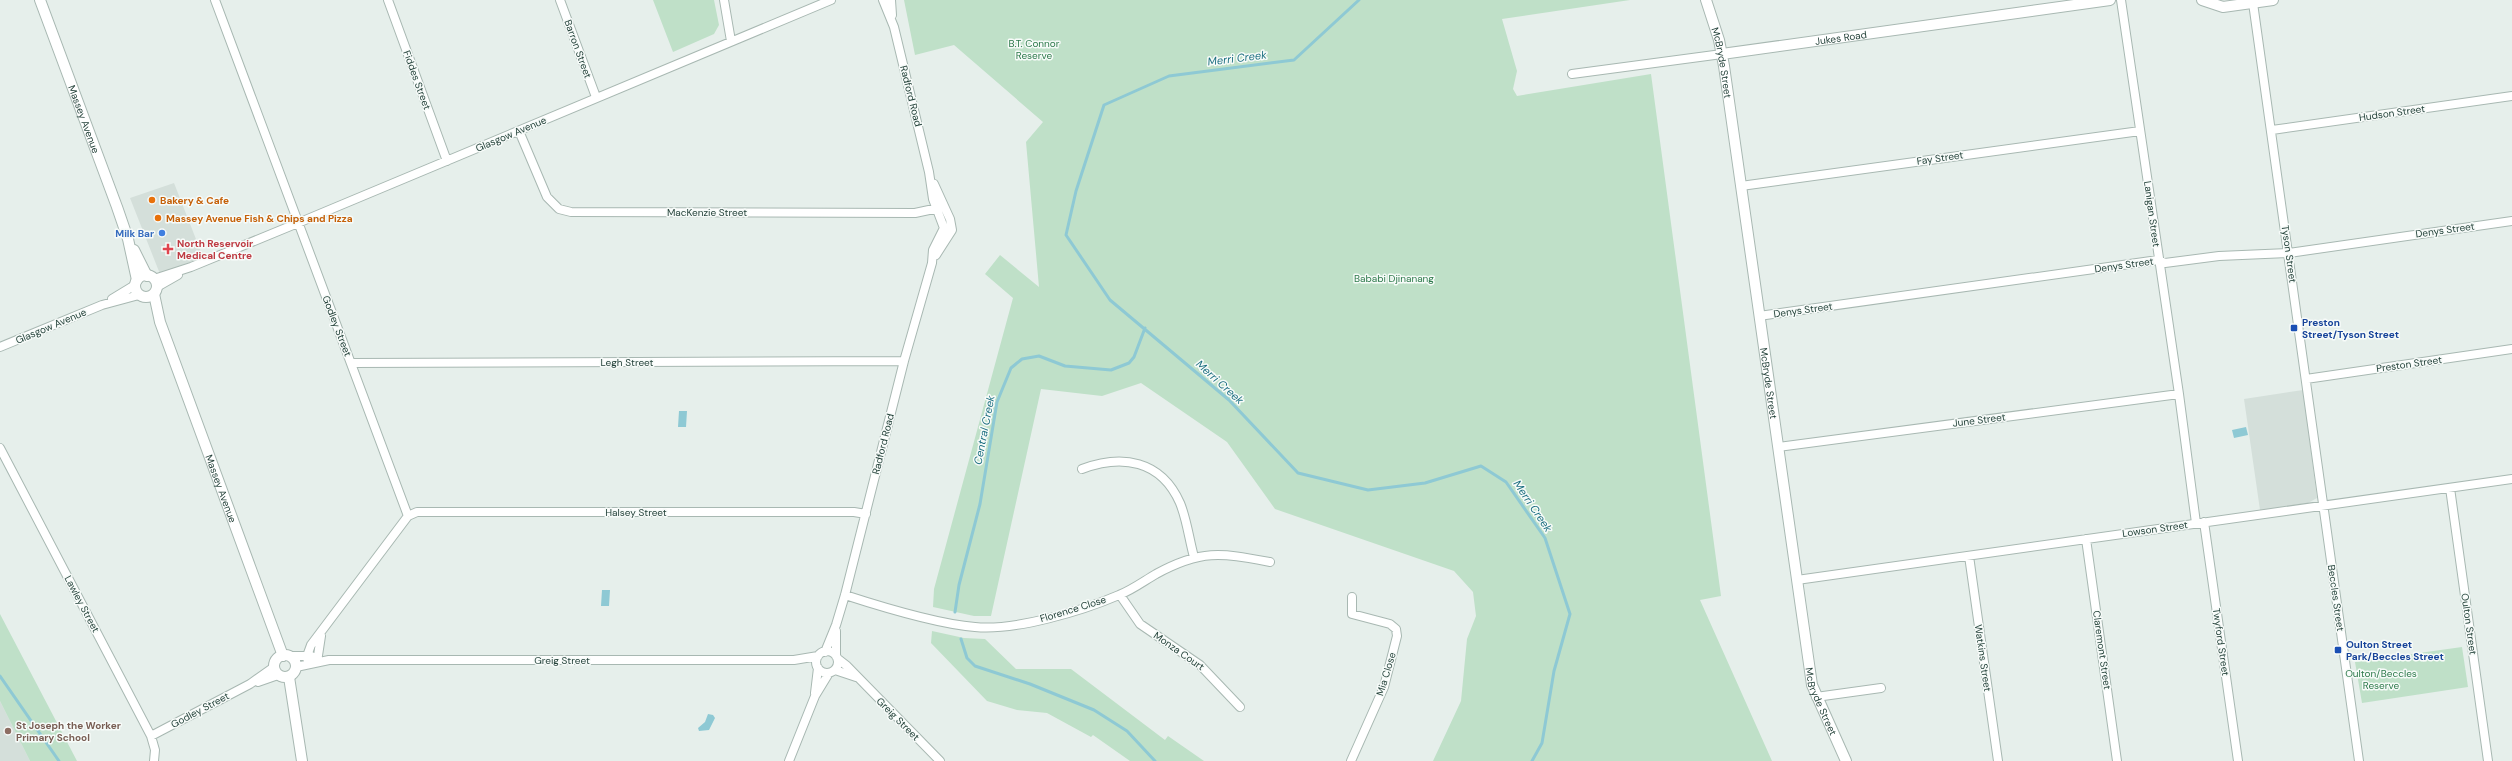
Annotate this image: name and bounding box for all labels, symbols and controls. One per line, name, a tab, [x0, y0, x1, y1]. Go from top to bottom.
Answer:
street label: Barron Street	[561, 18, 595, 80]
street label: McBryde Street	[1709, 26, 1735, 99]
street label: Jukes Road	[1814, 27, 1868, 47]
park label: B.T. Connor Reserve	[1009, 37, 1060, 62]
water label: Merri Creek	[1207, 47, 1268, 69]
street label: Fiddes Street	[400, 49, 434, 111]
street label: Radford Road	[897, 64, 925, 128]
street label: Massey Avenue	[66, 83, 103, 155]
street label: Hudson Street	[2358, 102, 2426, 124]
street label: Glasgow Avenue	[474, 113, 549, 155]
street label: Fay Street	[1916, 148, 1964, 168]
street label: Lanigan Street	[2141, 180, 2163, 248]
place label: Bakery & Cafe	[160, 194, 229, 207]
marker: Bakery & Cafe	[147, 195, 157, 205]
street label: MacKenzie Street	[667, 206, 747, 219]
place label: Massey Avenue Fish & Chips and Pizza	[166, 212, 353, 225]
marker: Massey Avenue Fish & Chips and Pizza	[153, 213, 163, 223]
street label: Denys Street	[2415, 219, 2475, 241]
street label: Tyson Street	[2279, 224, 2299, 284]
place label: Milk Bar	[115, 227, 154, 240]
marker: Milk Bar	[157, 228, 167, 238]
place label: North Reservoir Medical Centre	[177, 237, 253, 262]
marker: North Reservoir Medical Centre	[162, 243, 174, 255]
street label: Denys Street	[2094, 254, 2154, 276]
park label: Bababi Djinanang	[1354, 272, 1434, 285]
street label: Godley Street	[319, 294, 355, 358]
street label: Denys Street	[1773, 299, 1833, 321]
street label: Glasgow Avenue	[14, 305, 89, 347]
place label: Preston Street/Tyson Street	[2302, 316, 2399, 341]
marker: Preston Street/Tyson Street	[2289, 323, 2299, 333]
street label: McBryde Street	[1758, 347, 1781, 420]
street label: Preston Street	[2375, 353, 2443, 375]
street label: Legh Street	[600, 356, 654, 369]
water label: Merri Creek	[1193, 357, 1247, 407]
water label: Central Creek	[970, 394, 998, 466]
street label: June Street	[1952, 410, 2006, 430]
street label: Radford Road	[869, 412, 897, 476]
street label: Massey Avenue	[203, 453, 240, 525]
water label: Merri Creek	[1511, 477, 1556, 535]
street label: Halsey Street	[605, 506, 667, 519]
street label: Lowson Street	[2121, 518, 2189, 540]
street label: Beccles Street	[2325, 564, 2347, 632]
street label: Lawley Street	[62, 573, 102, 635]
street label: Oulton Street	[2458, 592, 2480, 656]
street label: Florence Close	[1038, 593, 1108, 625]
street label: Twyford Street	[2210, 607, 2232, 677]
street label: Claremont Street	[2090, 610, 2114, 690]
street label: Watkins Street	[1972, 624, 1994, 692]
street label: Monza Court	[1151, 629, 1207, 673]
place label: Oulton Street Park/Beccles Street	[2346, 638, 2444, 663]
marker: Oulton Street Park/Beccles Street	[2333, 645, 2343, 655]
street label: Mia Close	[1373, 650, 1399, 697]
street label: Greig Street	[534, 654, 590, 667]
street label: McBryde Street	[1803, 667, 1840, 737]
park label: Oulton/Beccles Reserve	[2345, 667, 2417, 692]
street label: Godley Street	[169, 689, 231, 731]
street label: Greig Street	[874, 695, 922, 743]
place label: St Joseph the Worker Primary School	[16, 719, 121, 744]
marker: St Joseph the Worker Primary School	[3, 726, 13, 736]

